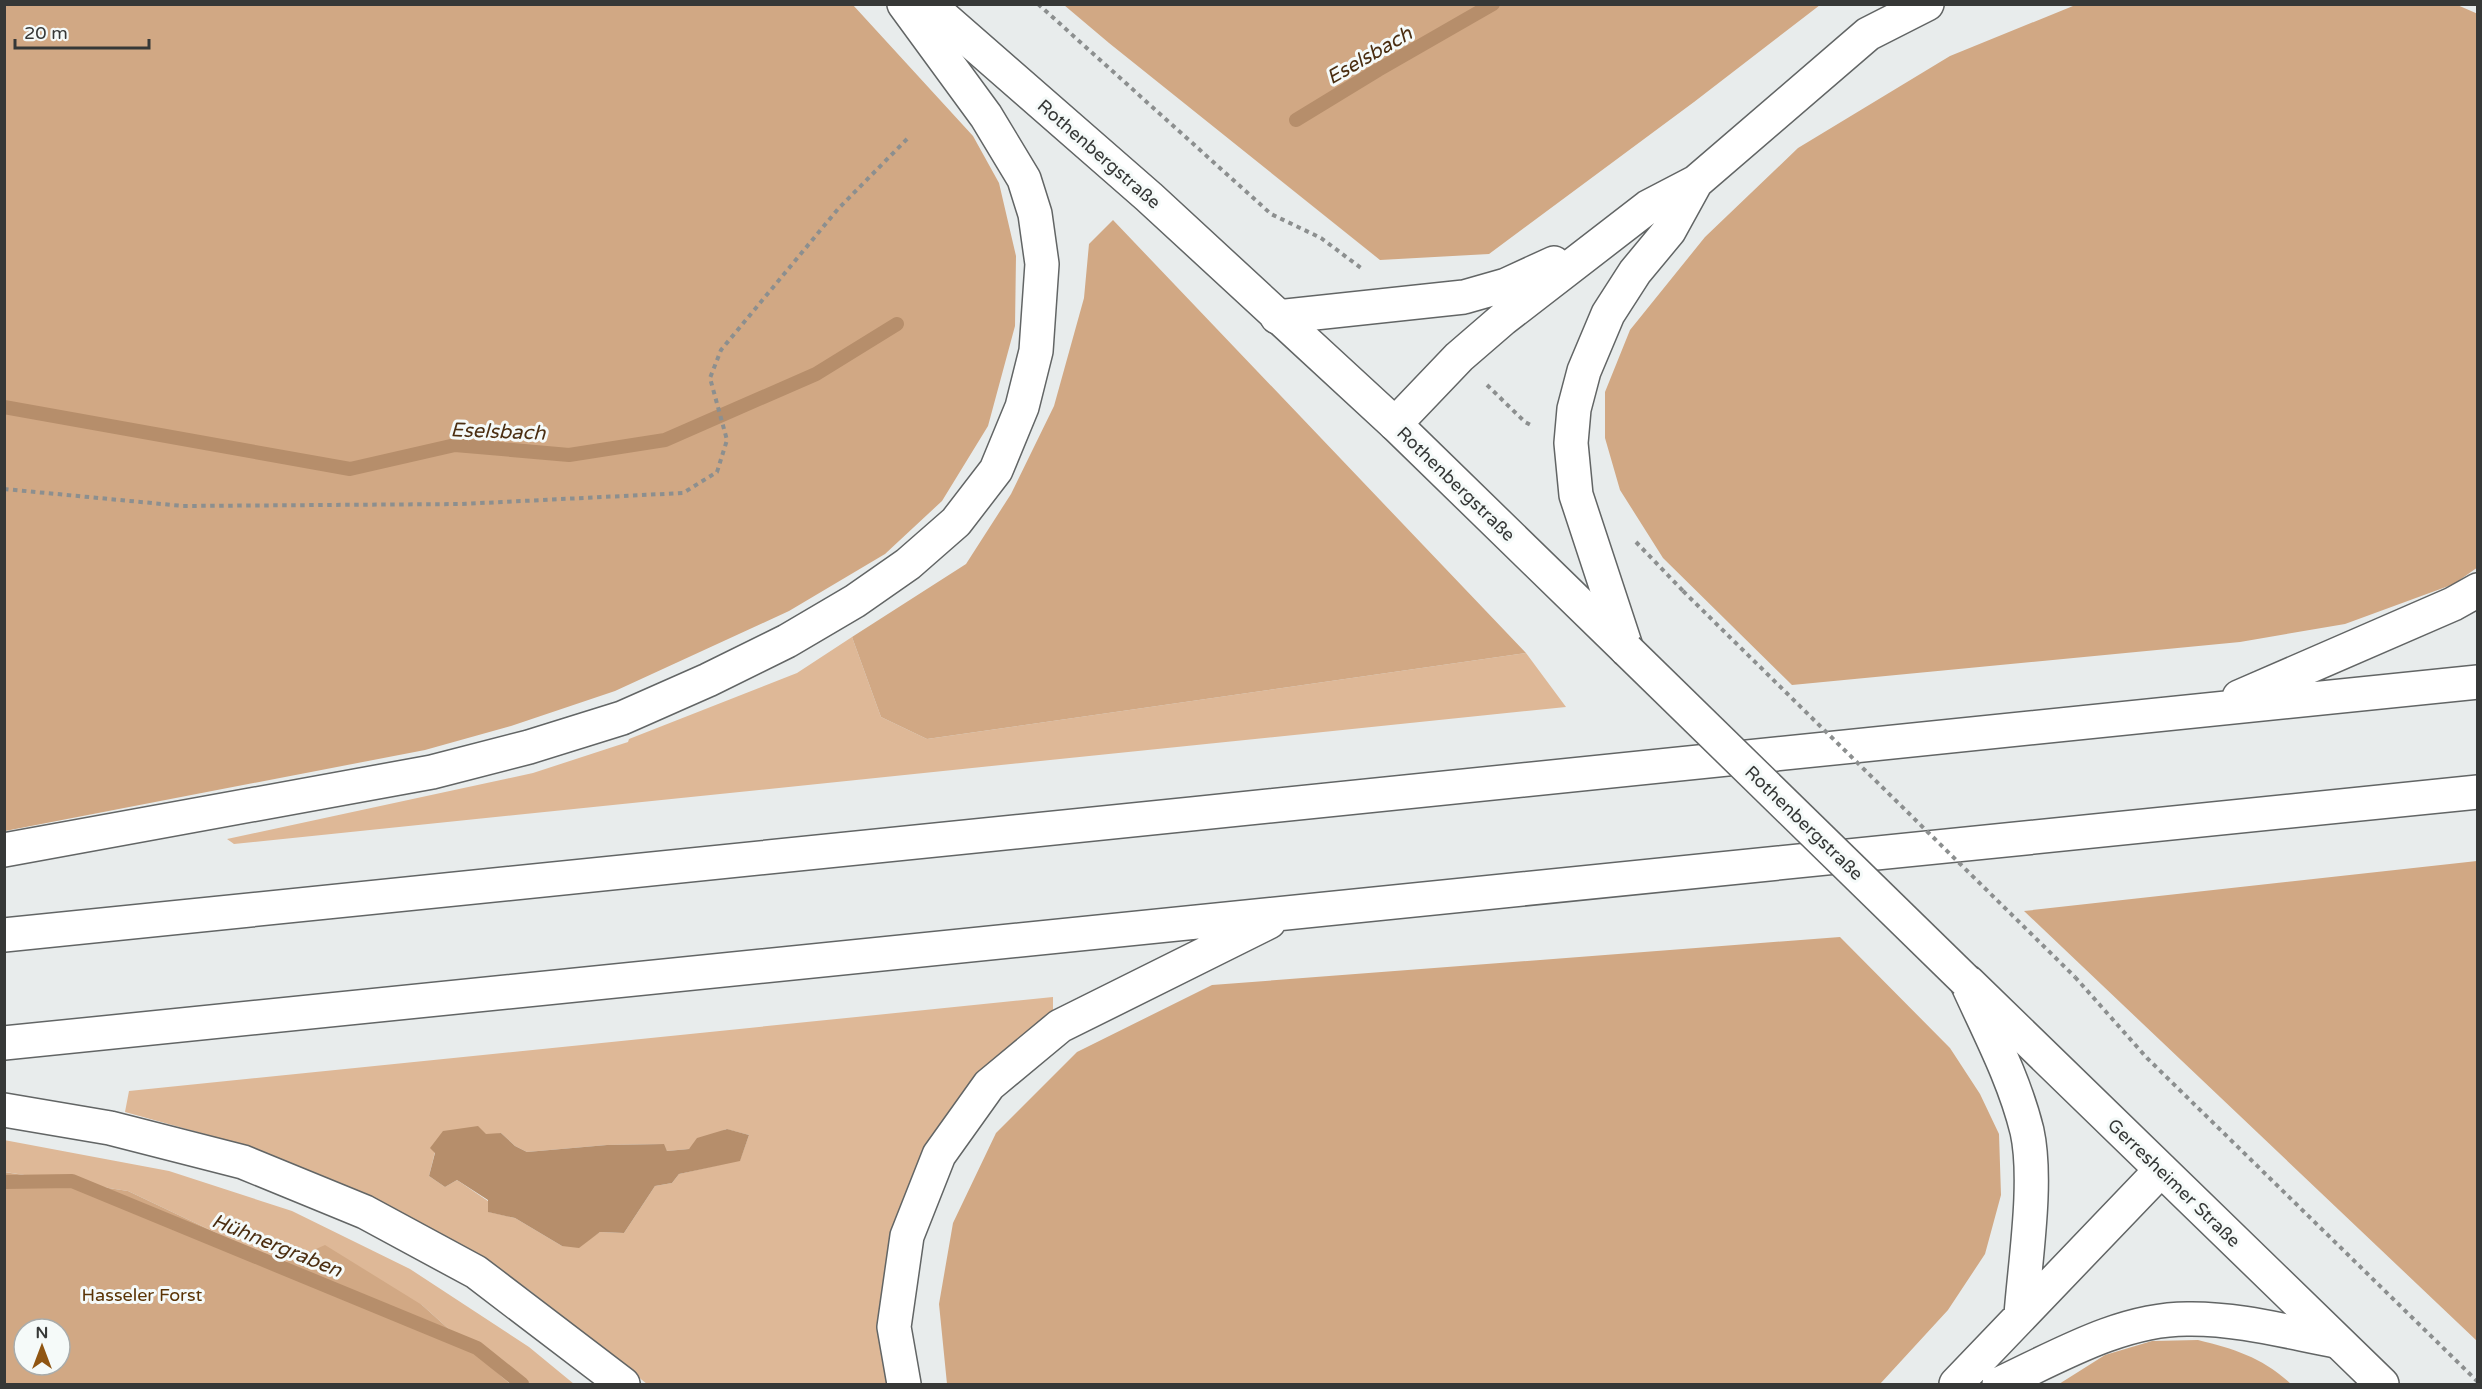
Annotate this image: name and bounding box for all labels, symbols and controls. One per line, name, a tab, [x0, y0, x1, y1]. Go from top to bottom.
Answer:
scale bar	[15, 12, 148, 50]
water label: Eselsbach	[1322, 21, 1417, 90]
text: 20 m	[24, 22, 68, 44]
street label: Rothenbergstraße	[1033, 95, 1165, 213]
water label: Eselsbach	[450, 418, 547, 446]
street label: Rothenbergstraße	[1392, 422, 1520, 546]
street label: Rothenbergstraße	[1740, 761, 1868, 885]
street label: Gerresheimer Straße	[2103, 1114, 2245, 1252]
water label: Hühnergraben	[208, 1209, 346, 1283]
park label: Hasseler Forst	[82, 1284, 203, 1306]
north arrow	[12, 1317, 72, 1377]
text: N	[36, 1323, 48, 1343]

